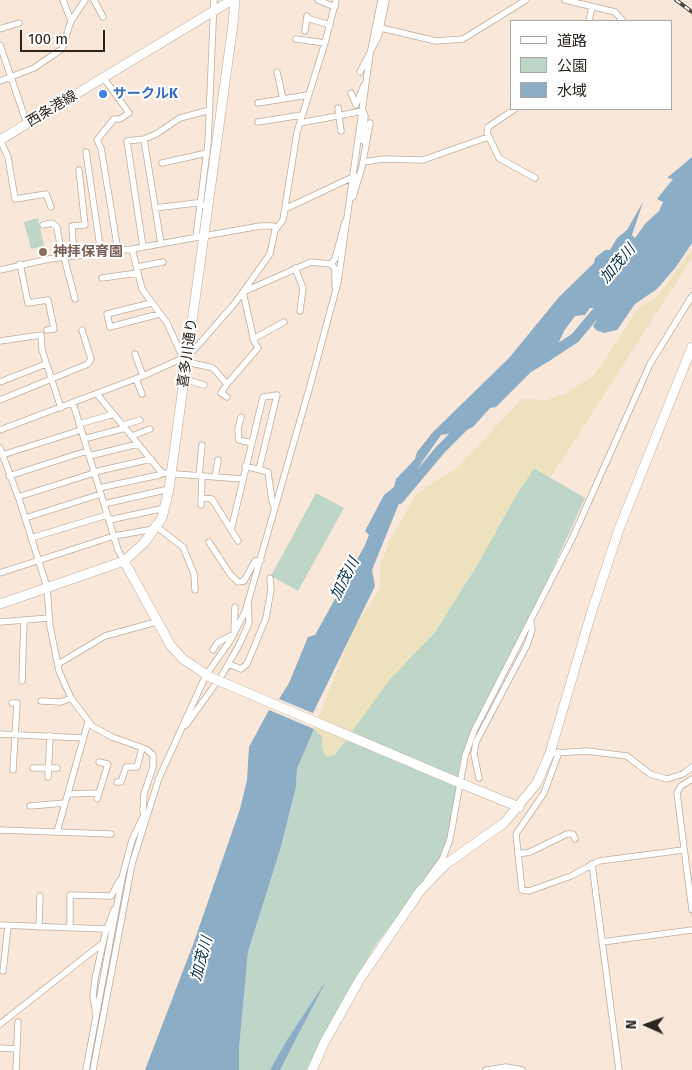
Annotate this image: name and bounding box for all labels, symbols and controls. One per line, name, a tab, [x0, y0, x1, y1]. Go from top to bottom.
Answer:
scale bar	[22, 20, 108, 52]
legend	[510, 20, 672, 110]
text: 100 m	[28, 30, 68, 48]
text: 道路	[557, 32, 587, 50]
text: 公園	[557, 57, 587, 75]
text: 水域	[557, 82, 587, 100]
place label: サークルK	[113, 86, 178, 102]
street label: 西条港線	[24, 87, 80, 131]
marker: サークルK	[97, 88, 109, 100]
water label: 加茂川	[596, 241, 640, 287]
place label: 神拝保育園	[53, 244, 123, 260]
marker: 神拝保育園	[37, 246, 49, 258]
street label: 喜多川通り	[175, 317, 201, 389]
water label: 加茂川	[327, 555, 363, 603]
water label: 加茂川	[187, 935, 217, 983]
north arrow	[622, 1000, 672, 1050]
text: N	[623, 1020, 640, 1029]

